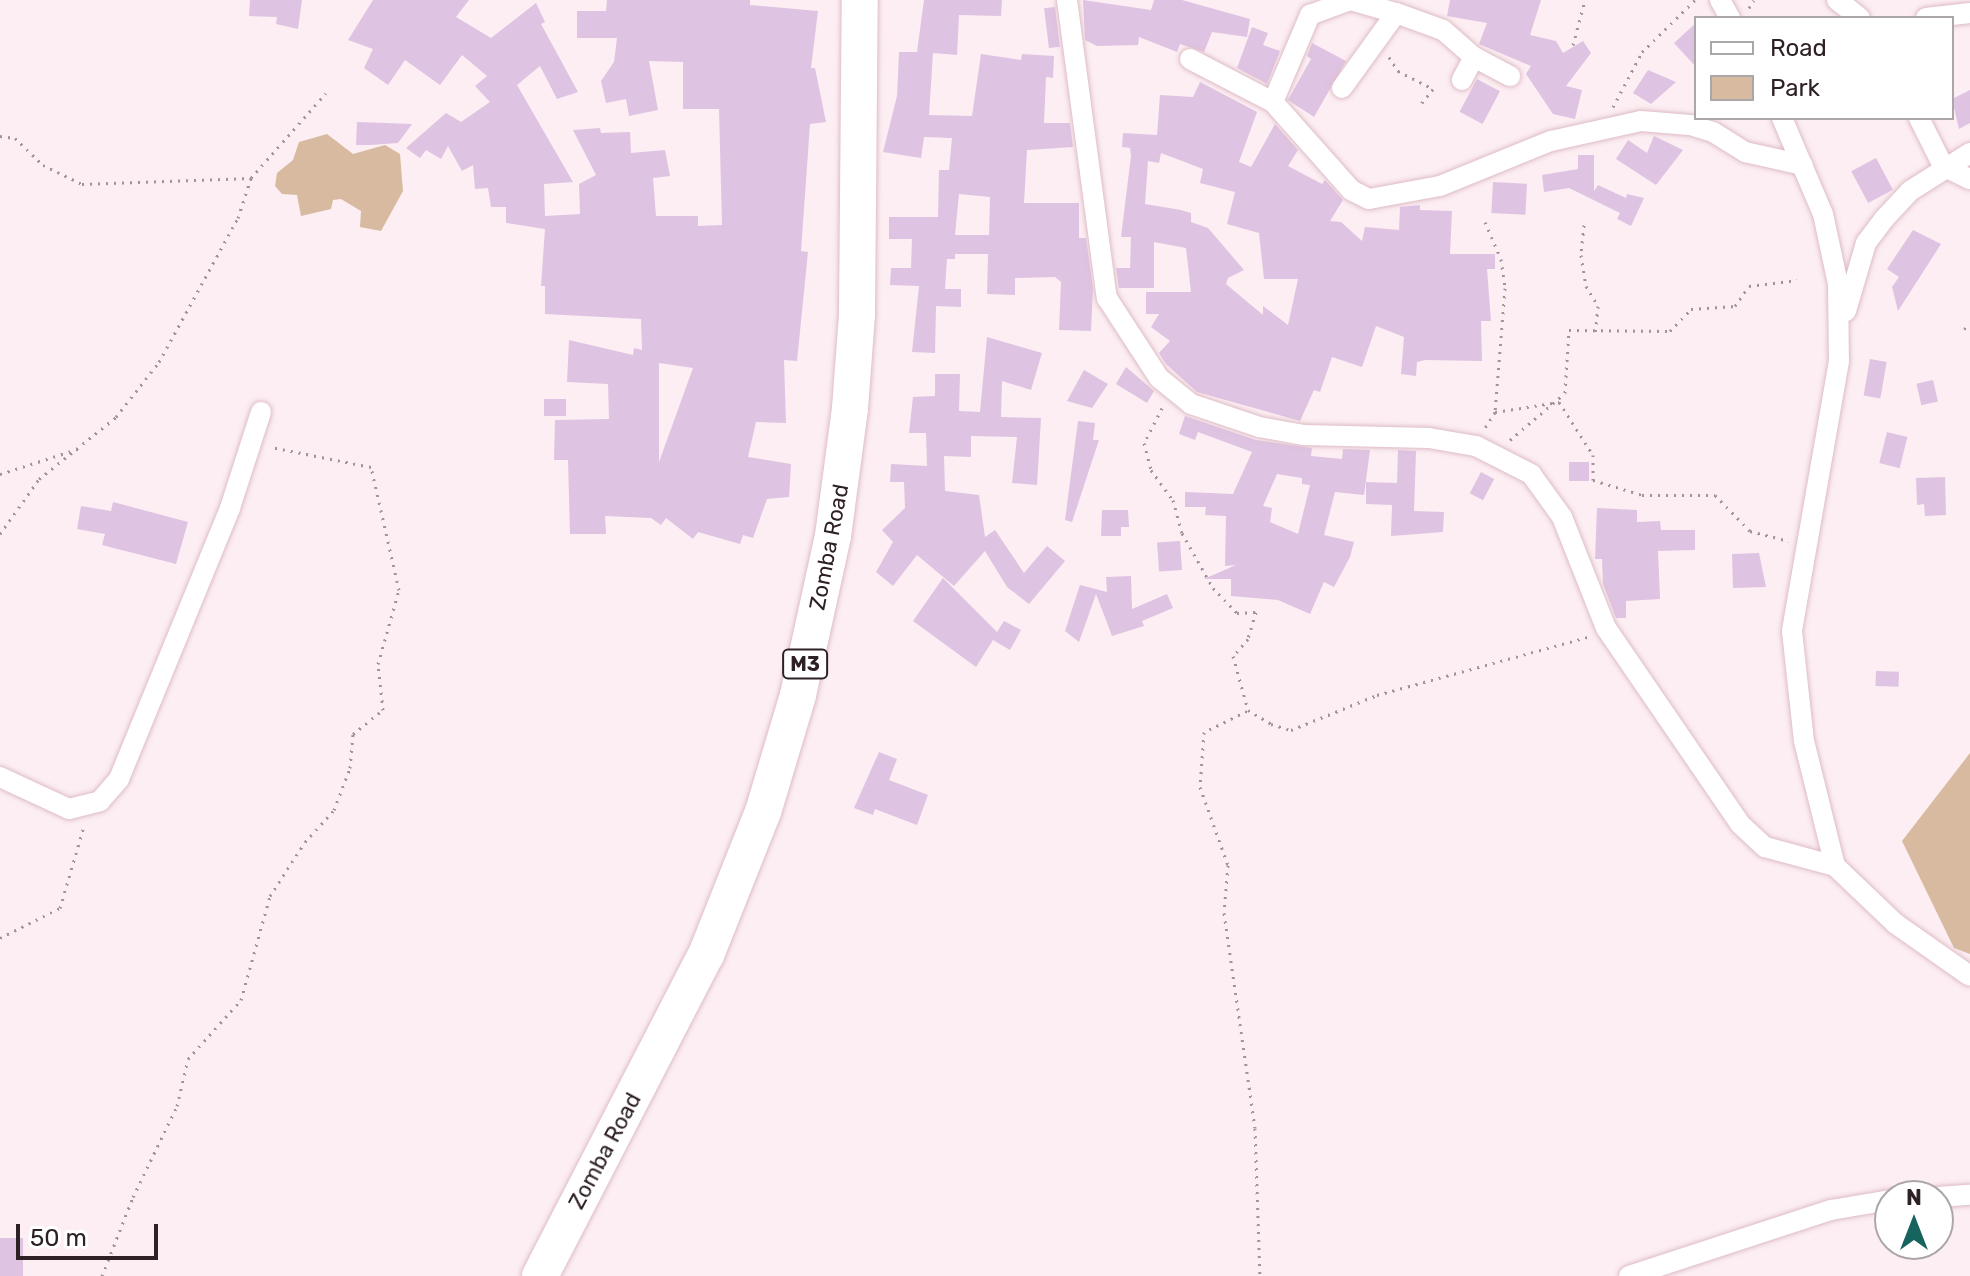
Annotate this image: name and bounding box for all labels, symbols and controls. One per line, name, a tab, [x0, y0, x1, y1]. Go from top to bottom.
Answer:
legend	[1694, 16, 1954, 120]
text: Road	[1770, 34, 1827, 62]
text: Park	[1770, 74, 1820, 102]
street label: Zomba Road	[804, 482, 854, 612]
road number: M3	[781, 648, 829, 680]
street label: Zomba Road	[563, 1088, 647, 1214]
north arrow	[1874, 1180, 1954, 1260]
text: N	[1906, 1184, 1922, 1211]
scale bar	[20, 1208, 162, 1258]
text: 50 m	[30, 1224, 87, 1252]

